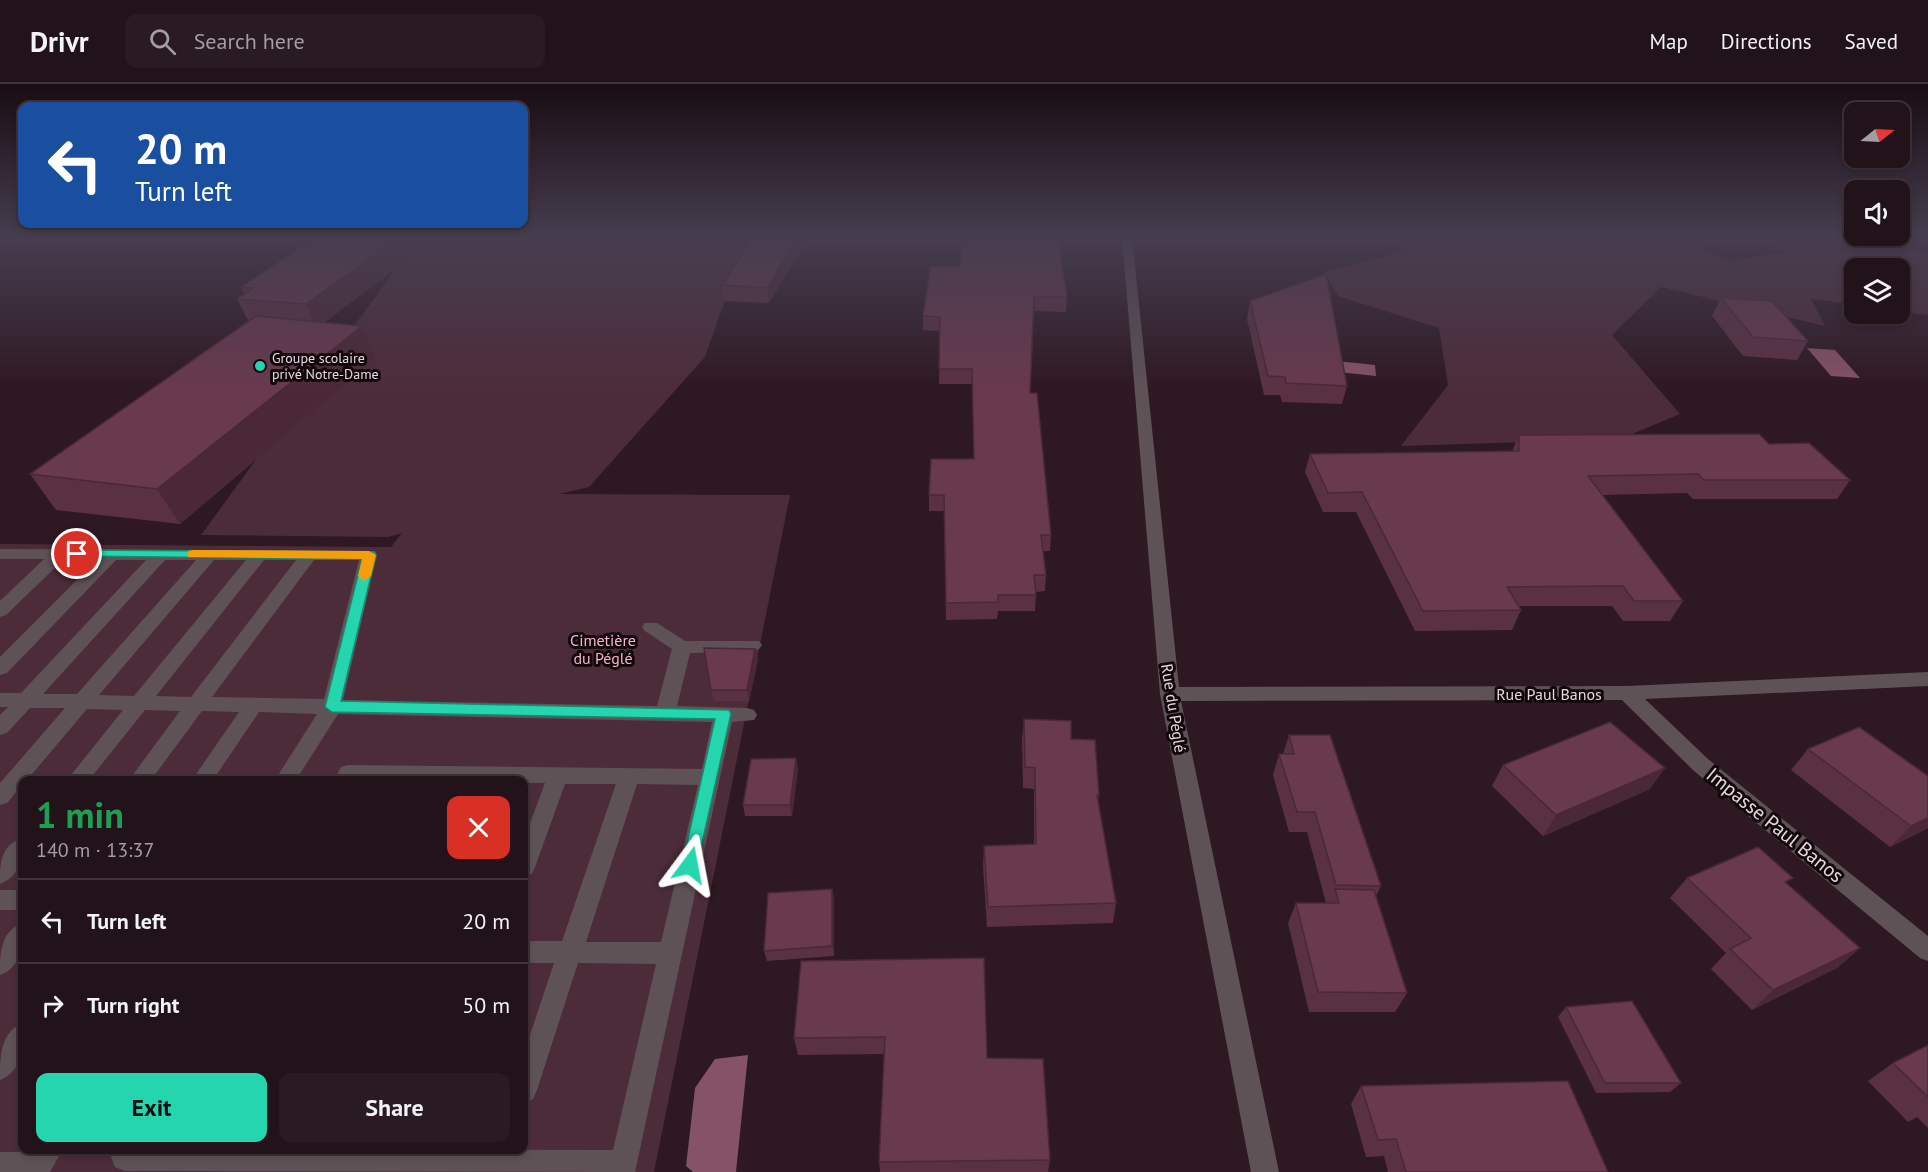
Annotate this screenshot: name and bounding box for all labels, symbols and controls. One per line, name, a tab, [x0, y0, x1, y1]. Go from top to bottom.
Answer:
search box	[125, 14, 545, 68]
text: Drivr	[30, 23, 89, 60]
icon: search	[146, 25, 179, 58]
text: Search here	[194, 27, 305, 55]
text: Map	[1649, 28, 1688, 55]
text: Directions	[1721, 28, 1812, 55]
text: Saved	[1845, 28, 1898, 55]
north arrow	[1844, 102, 1910, 168]
map controls	[1844, 102, 1910, 324]
text: 20 m	[135, 121, 227, 176]
icon: left	[36, 126, 114, 204]
text: Turn left	[135, 174, 232, 208]
button: sound	[1844, 180, 1910, 246]
button: layers	[1844, 258, 1910, 324]
place label: Groupe scolaire privé Notre-Dame	[272, 349, 379, 383]
marker: Groupe scolaire privé Notre-Dame	[253, 359, 267, 373]
pin	[51, 528, 102, 579]
icon: arrive	[60, 537, 93, 570]
park label: Cimetière du Péglé	[570, 630, 636, 668]
street label: Rue du Péglé	[1157, 662, 1191, 754]
street label: Rue Paul Banos	[1496, 684, 1602, 704]
street label: Impasse Paul Banos	[1701, 762, 1849, 888]
text: 1 min	[36, 791, 124, 838]
button: close	[447, 796, 510, 859]
position arrow	[658, 833, 722, 897]
text: 140 m · 13:37	[36, 837, 154, 863]
icon: left	[36, 905, 69, 938]
text: Turn left	[87, 907, 167, 935]
text: 20 m	[462, 907, 510, 935]
icon: right	[36, 989, 69, 1022]
text: Turn right	[87, 991, 179, 1019]
text: 50 m	[462, 991, 510, 1019]
button: Exit	[36, 1073, 267, 1142]
button: Share	[279, 1073, 510, 1142]

